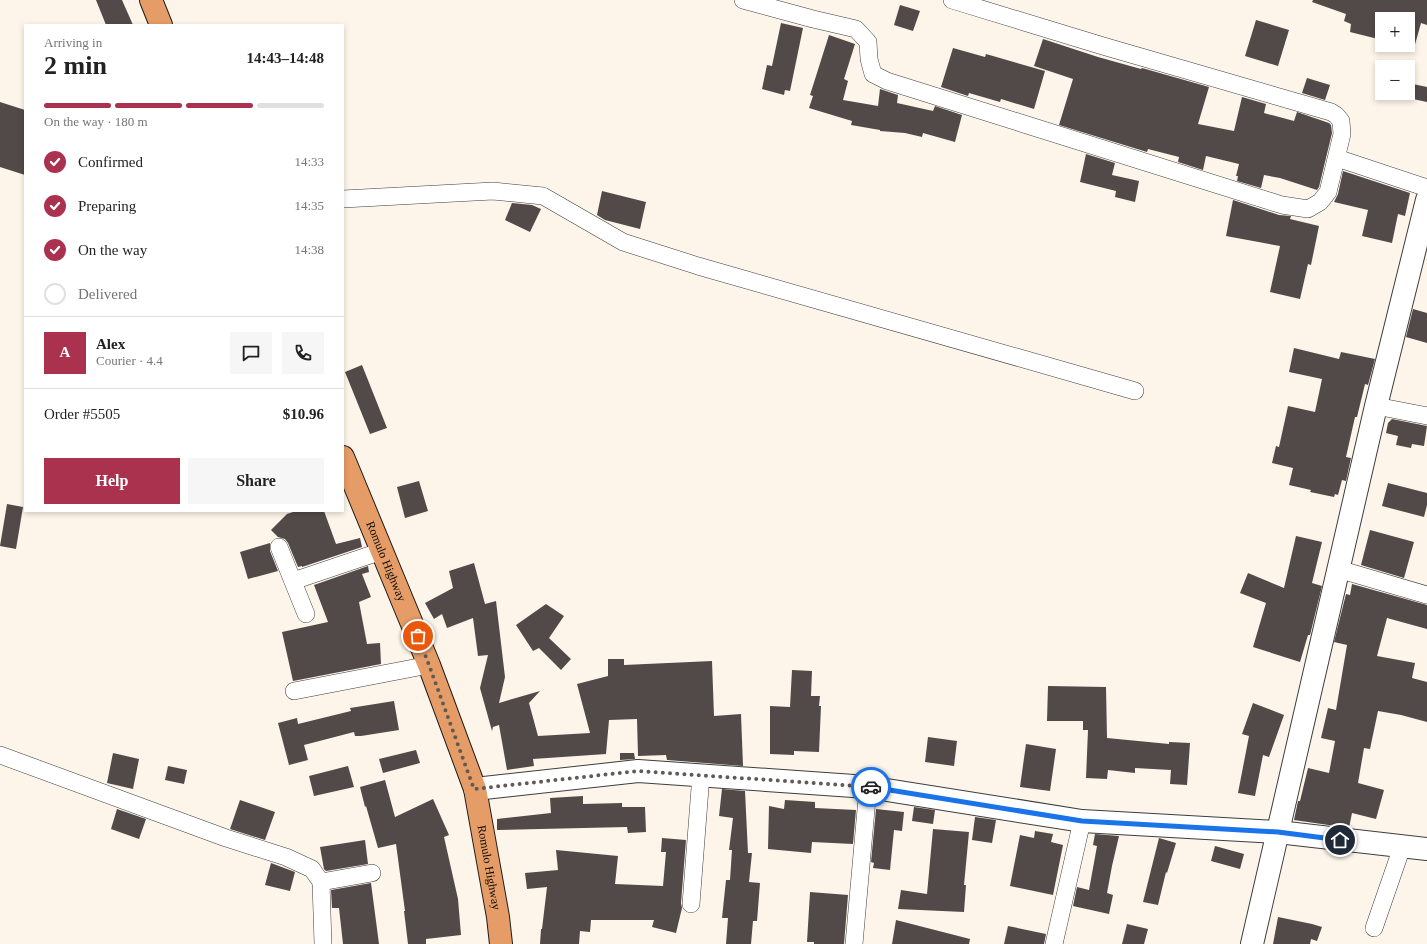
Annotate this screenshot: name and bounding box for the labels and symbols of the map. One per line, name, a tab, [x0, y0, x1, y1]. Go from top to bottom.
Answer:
street label: Romulo Highway	[363, 519, 409, 604]
pin	[401, 619, 435, 653]
courier	[851, 767, 891, 807]
pin	[1323, 823, 1357, 857]
street label: Romulo Highway	[475, 824, 504, 911]

